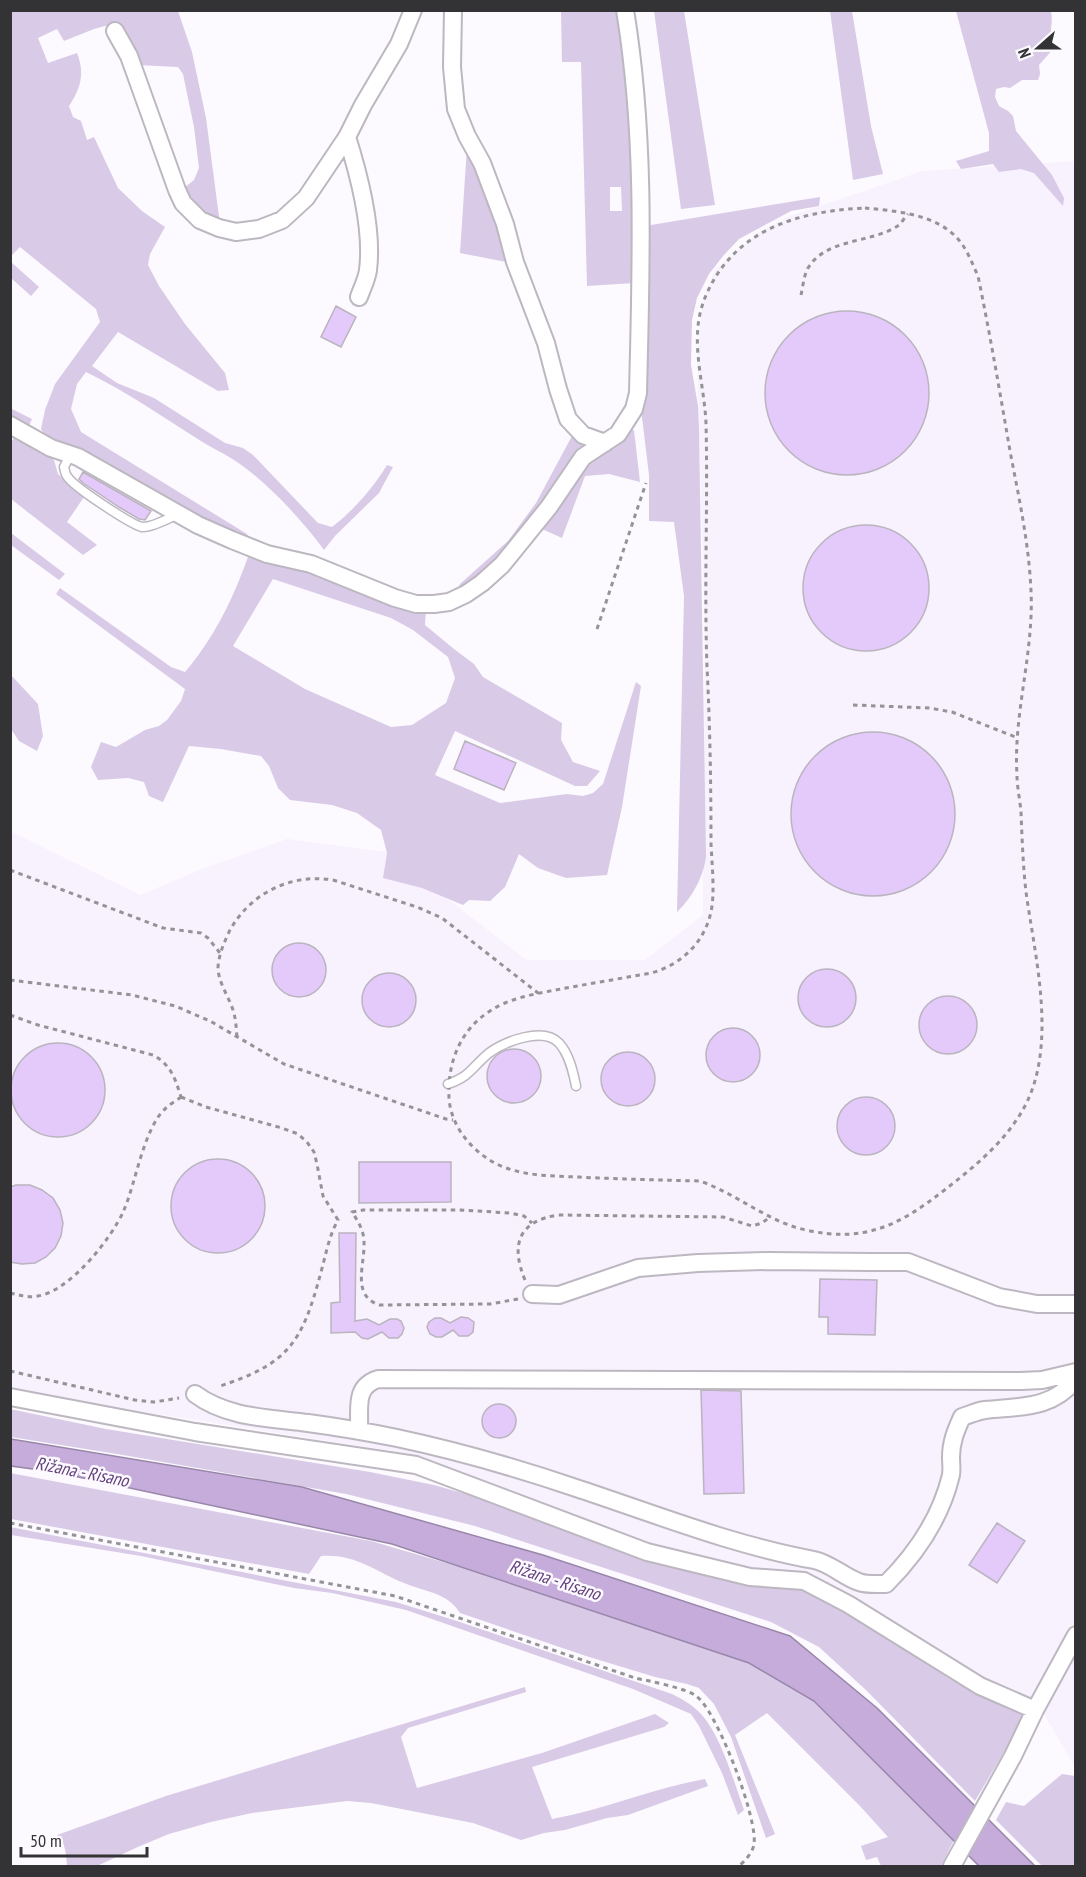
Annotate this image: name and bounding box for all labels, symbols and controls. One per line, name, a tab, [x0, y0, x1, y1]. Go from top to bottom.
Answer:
north arrow	[1008, 18, 1068, 78]
text: N	[1013, 46, 1035, 61]
water label: Rižana - Risano	[34, 1451, 132, 1492]
water label: Rižana - Risano	[507, 1554, 605, 1605]
scale bar	[21, 1820, 147, 1858]
text: 50 m	[30, 1829, 62, 1852]

